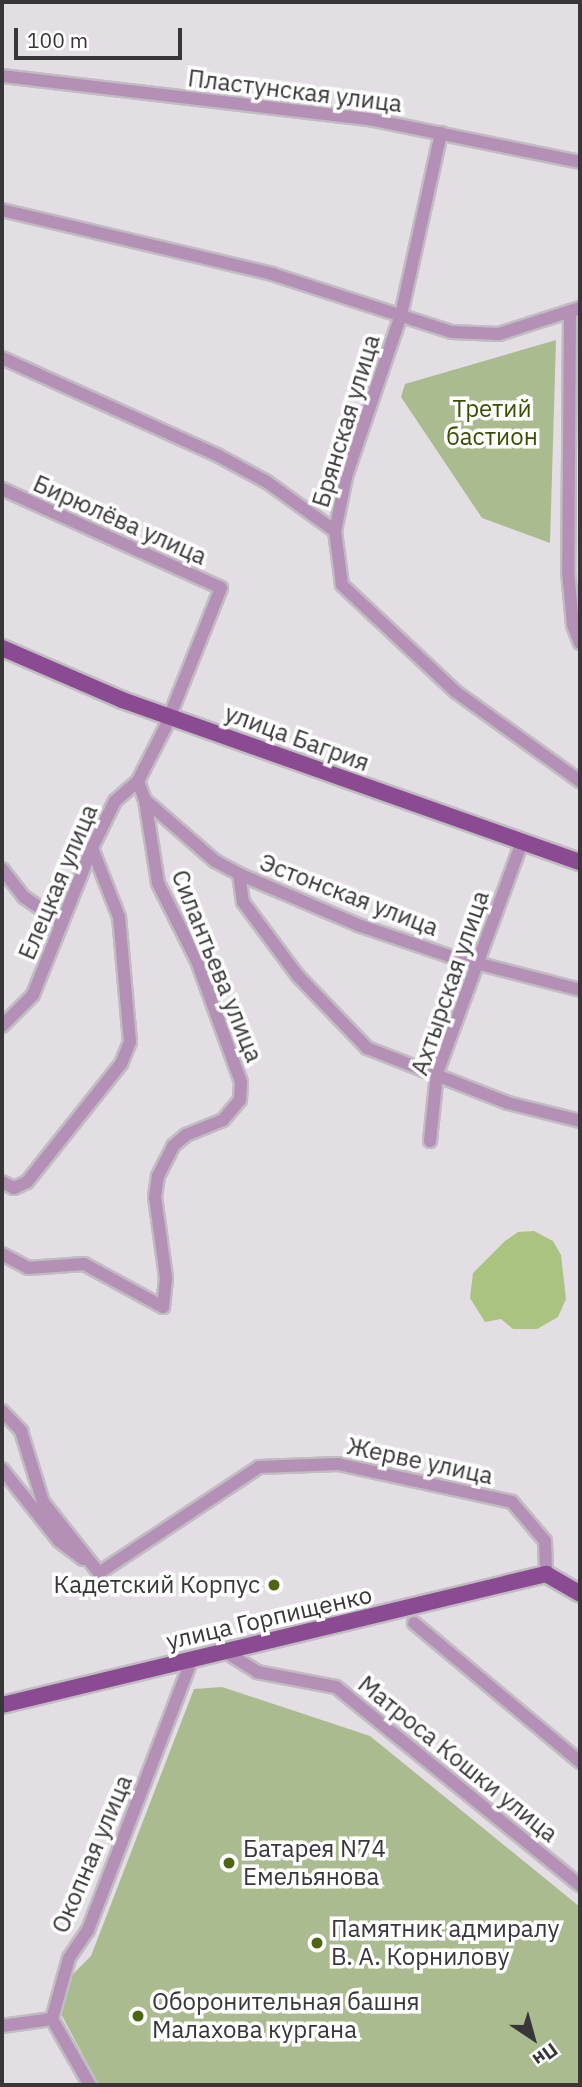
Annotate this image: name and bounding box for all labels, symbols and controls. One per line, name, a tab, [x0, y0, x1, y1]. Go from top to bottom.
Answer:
scale bar	[18, 14, 186, 58]
text: 100 m	[27, 26, 88, 54]
street label: Пластунская улица	[186, 64, 404, 118]
street label: Брянская улица	[306, 331, 386, 511]
park label: Третий бастион	[446, 395, 538, 451]
street label: Бирюлёва улица	[29, 469, 211, 571]
street label: улица Багрия	[221, 699, 373, 777]
street label: Елецкая улица	[12, 800, 104, 964]
street label: Эстонская улица	[256, 848, 442, 942]
street label: Силантьева улица	[165, 866, 269, 1066]
street label: Ахтырская улица	[405, 887, 495, 1079]
street label: Жерве улица	[344, 1431, 496, 1491]
place label: Кадетский Корпус	[53, 1571, 260, 1599]
marker: Кадетский Корпус	[266, 1577, 282, 1593]
street label: улица Горпищенко	[163, 1580, 375, 1656]
street label: Матроса Кошки улица	[352, 1670, 564, 1848]
street label: Окопная улица	[46, 1771, 138, 1937]
place label: Батарея N74 Емельянова	[243, 1835, 386, 1891]
marker: Батарея N74 Емельянова	[221, 1855, 237, 1871]
place label: Памятник адмиралу В. А. Корнилову	[331, 1915, 559, 1971]
marker: Памятник адмиралу В. А. Корнилову	[309, 1935, 325, 1951]
place label: Оборонительная башня Малахова кургана	[152, 1988, 420, 2044]
north arrow	[498, 2003, 568, 2073]
marker: Оборонительная башня Малахова кургана	[130, 2008, 146, 2024]
text: Пн	[528, 2038, 563, 2072]

